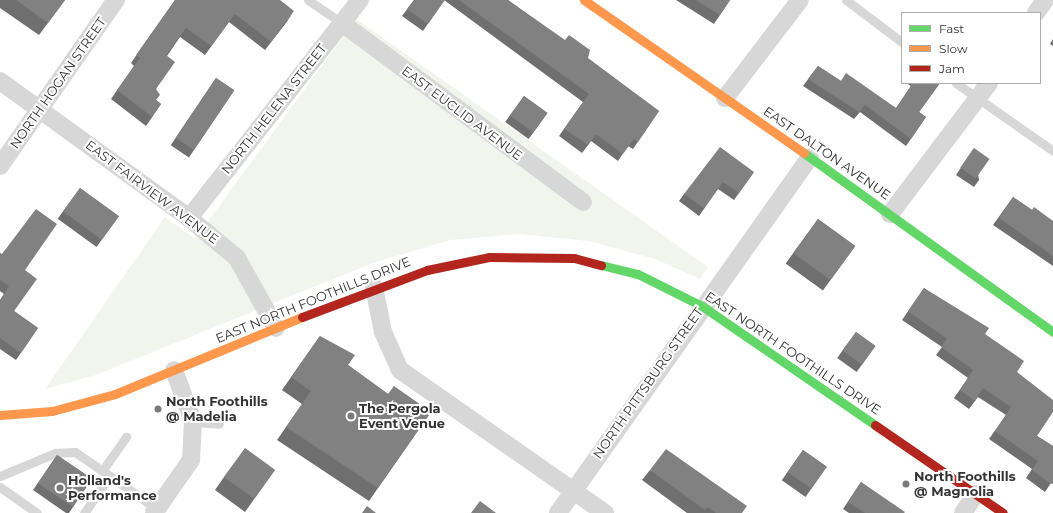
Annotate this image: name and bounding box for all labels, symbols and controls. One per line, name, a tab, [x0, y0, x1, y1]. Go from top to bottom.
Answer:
legend	[901, 12, 1041, 84]
street label: NORTH HOGAN STREET	[7, 14, 109, 152]
text: Fast	[939, 21, 964, 36]
street label: NORTH HELENA STREET	[218, 41, 330, 177]
text: Slow	[939, 41, 968, 56]
text: Jam	[939, 61, 965, 76]
street label: EAST EUCLID AVENUE	[399, 63, 525, 163]
street label: EAST DALTON AVENUE	[760, 103, 894, 203]
street label: EAST FAIRVIEW AVENUE	[82, 137, 222, 247]
street label: EAST NORTH FOOTHILLS DRIVE	[213, 254, 413, 346]
street label: EAST NORTH FOOTHILLS DRIVE	[702, 288, 884, 418]
street label: NORTH PITTSBURG STREET	[590, 304, 706, 462]
place label: North Foothills @ Madelia	[166, 394, 268, 425]
place label: The Pergola Event Venue	[359, 401, 445, 432]
marker: North Foothills @ Madelia	[153, 404, 163, 414]
marker: The Pergola Event Venue	[346, 411, 356, 421]
place label: North Foothills @ Magnolia	[914, 469, 1016, 500]
place label: Holland's Performance	[68, 473, 157, 504]
marker: North Foothills @ Magnolia	[901, 479, 911, 489]
marker: Holland's Performance	[55, 483, 65, 493]

